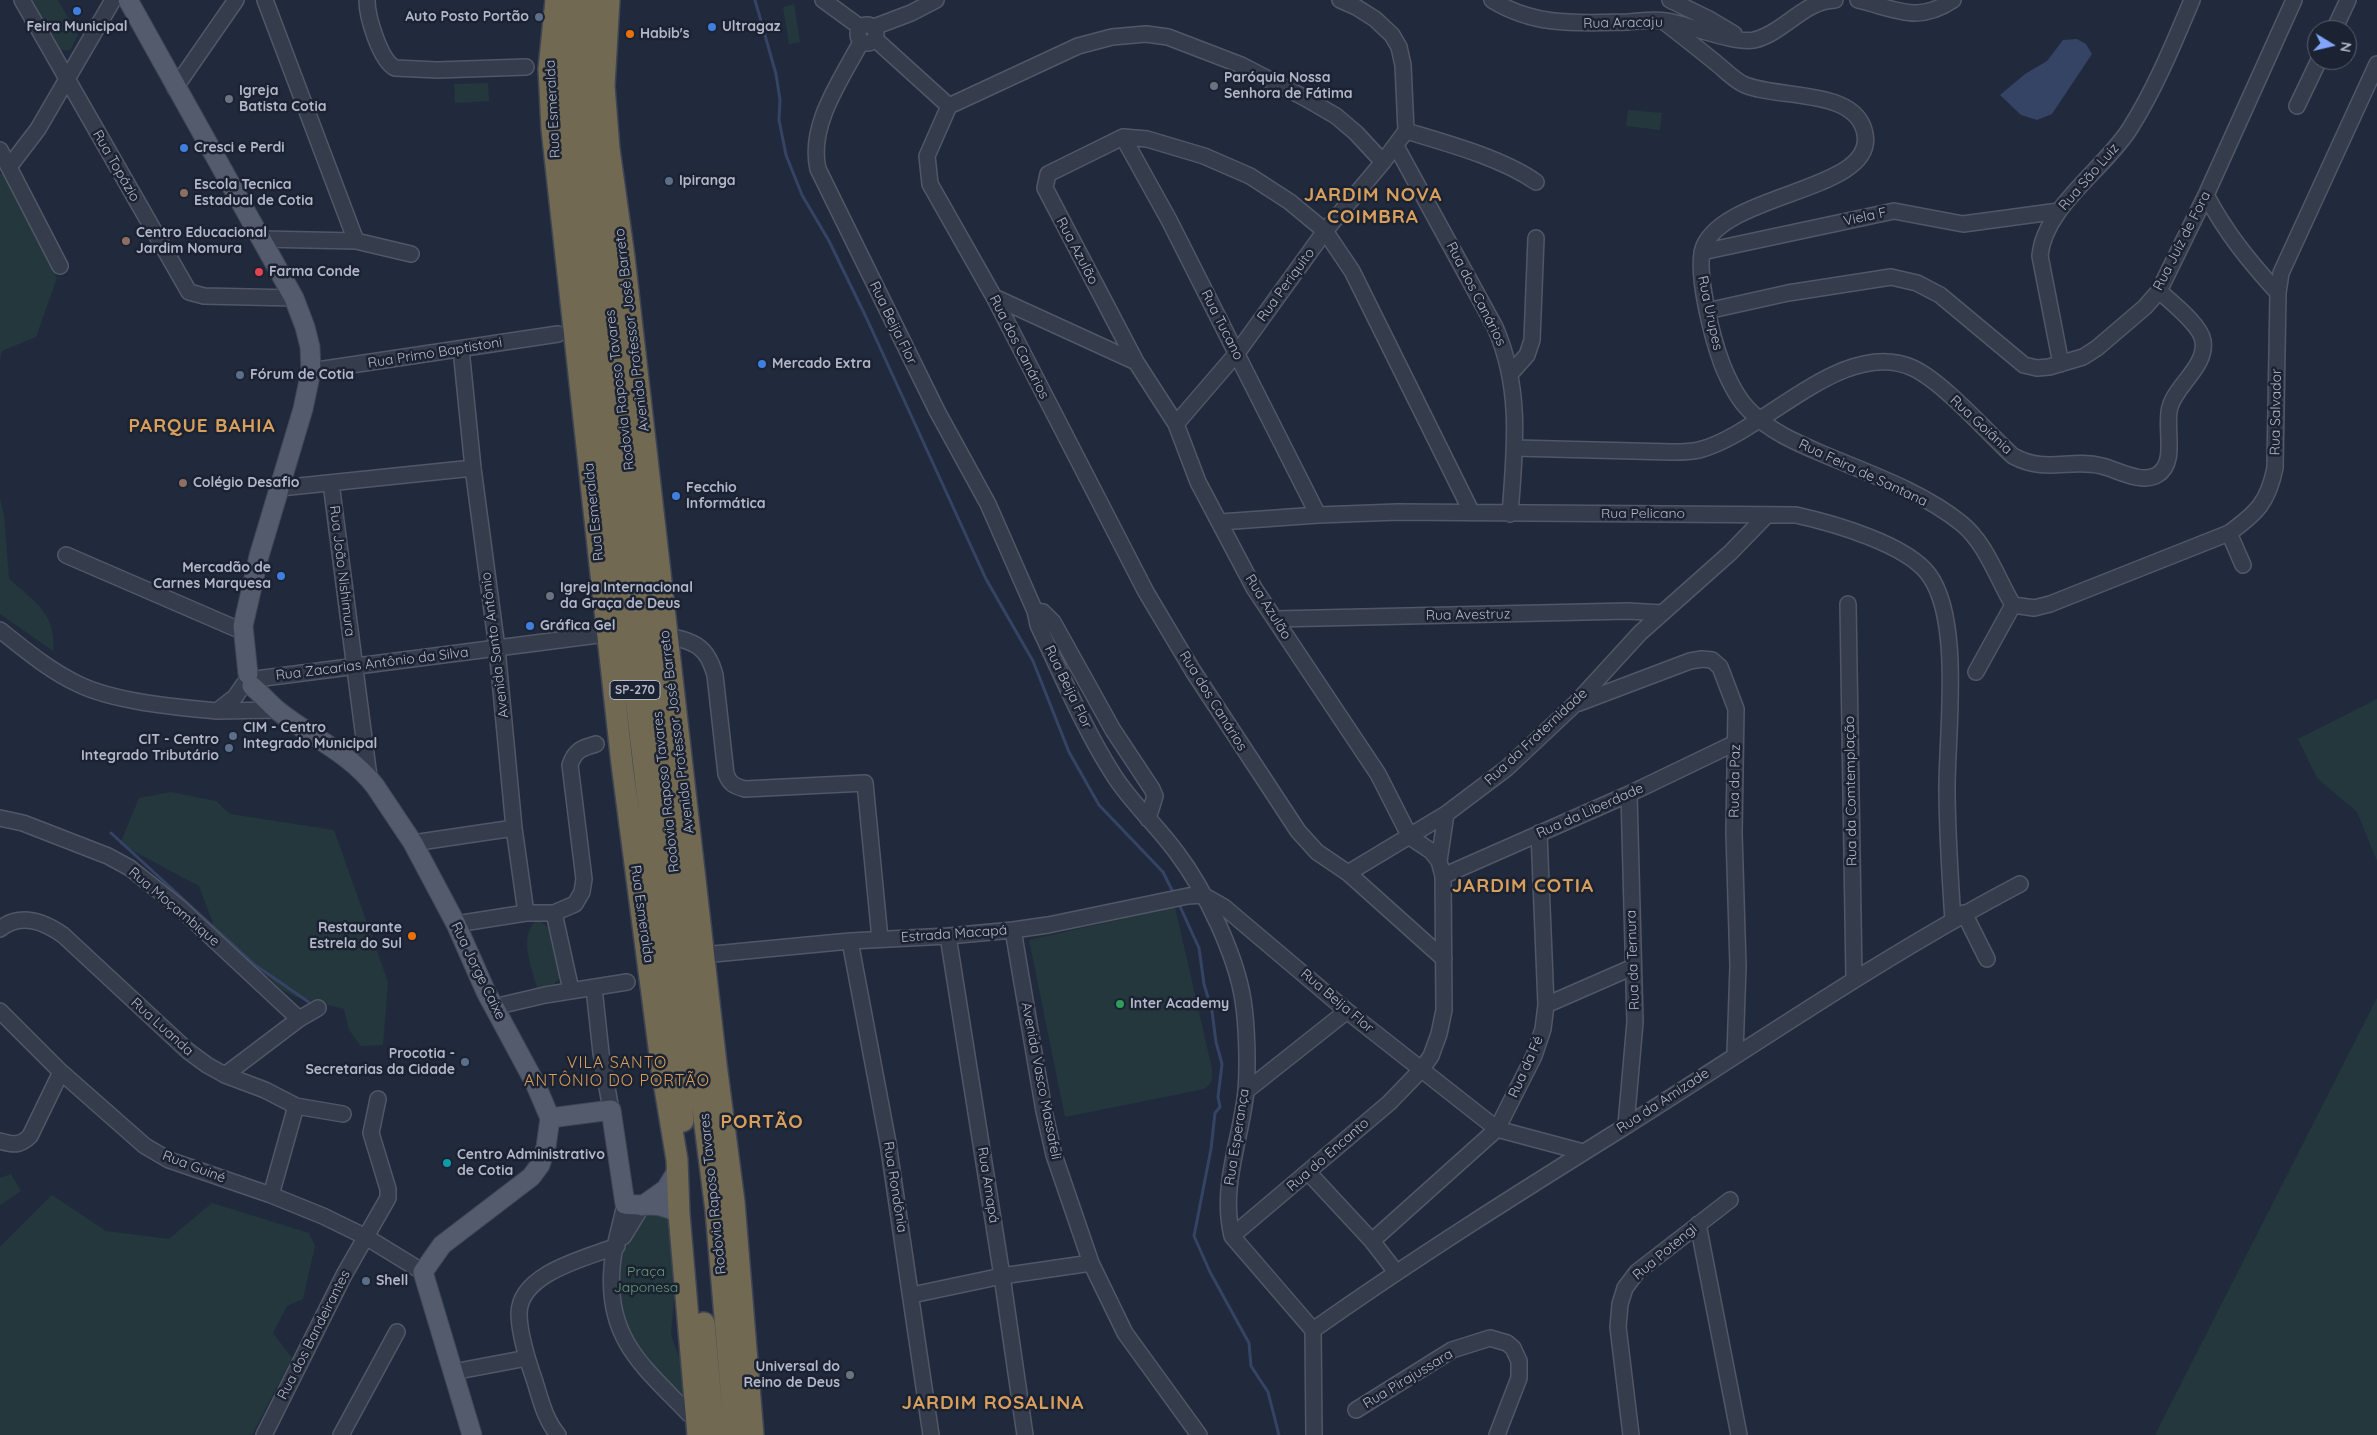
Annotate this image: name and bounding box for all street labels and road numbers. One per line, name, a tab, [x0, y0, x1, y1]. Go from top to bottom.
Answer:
street label: Rua Aracaju	[1583, 14, 1663, 32]
street label: Rua Esmeralda	[542, 59, 564, 159]
street label: Rua Topázio	[89, 127, 143, 205]
street label: Rua São Luiz	[2055, 140, 2123, 214]
street label: Rua Juíz de Fora	[2150, 189, 2214, 293]
street label: Viela F	[1842, 204, 1888, 230]
street label: Rua Azulão	[1052, 215, 1102, 287]
street label: Avenida Professor José Barreto	[611, 227, 653, 433]
street label: Rua dos Canários	[1443, 239, 1509, 349]
street label: Rua Periquito	[1254, 245, 1318, 325]
street label: Rua Urupes	[1694, 274, 1726, 352]
street label: Rua Beija Flor	[866, 279, 920, 367]
street label: Rua Tucano	[1197, 287, 1247, 363]
street label: Rua dos Canários	[986, 292, 1052, 402]
street label: Rodovia Raposo Tavares	[602, 309, 638, 471]
street label: Rua Primo Baptistoni	[367, 334, 503, 372]
street label: Rua Salvador	[2267, 368, 2285, 456]
street label: Rua Goiânia	[1946, 392, 2016, 458]
street label: Rua Feira de Santana	[1796, 436, 1930, 510]
street label: Rua Esmeralda	[580, 462, 608, 562]
street label: Rua João Nishimura	[326, 505, 358, 637]
street label: Rua Pelicano	[1601, 506, 1685, 522]
street label: Avenida Santo Antônio	[478, 571, 512, 719]
street label: Rua Azulão	[1241, 571, 1295, 643]
street label: Rua Avestruz	[1425, 606, 1511, 624]
street label: Avenida Professor José Barreto	[656, 629, 698, 835]
street label: Rua Beija Flor	[1041, 643, 1095, 731]
street label: Rua Zacarias Antônio da Silva	[275, 644, 469, 684]
street label: Rua dos Canários	[1176, 648, 1250, 754]
road number: SP-270	[610, 680, 660, 700]
street label: Rua da Fraternidade	[1481, 685, 1591, 789]
street label: Rodovia Raposo Tavares	[649, 711, 683, 873]
street label: Rua da Comtemplação	[1841, 716, 1861, 866]
street label: Rua da Paz	[1726, 744, 1744, 818]
street label: Rua da Liberdade	[1534, 780, 1646, 842]
street label: Rua Moçambique	[125, 864, 223, 950]
street label: Rua Esmeralda	[627, 864, 657, 964]
street label: Rua da Ternura	[1623, 910, 1643, 1010]
street label: Rua Jorge Caixe	[447, 919, 509, 1023]
street label: Estrada Macapá	[900, 922, 1008, 946]
street label: Rua Beija Flor	[1297, 965, 1377, 1037]
street label: Rua Luanda	[127, 995, 197, 1059]
street label: Avenida Vasco Massafeli	[1017, 1001, 1065, 1161]
street label: Rua da Fé	[1505, 1033, 1547, 1101]
street label: Rua da Amizade	[1614, 1065, 1712, 1137]
street label: Rua Esperança	[1221, 1087, 1253, 1187]
street label: Rodovia Raposo Tavares	[696, 1113, 730, 1275]
street label: Rua do Encanto	[1284, 1115, 1372, 1195]
street label: Rua Rondônia	[880, 1140, 910, 1234]
street label: Rua Amapá	[974, 1146, 1002, 1224]
street label: Rua Guiné	[160, 1147, 228, 1187]
street label: Rua Potengi	[1630, 1220, 1700, 1284]
street label: Rua dos Bandeirantes	[274, 1268, 354, 1402]
street label: Rua Pirajussara	[1360, 1346, 1456, 1412]

